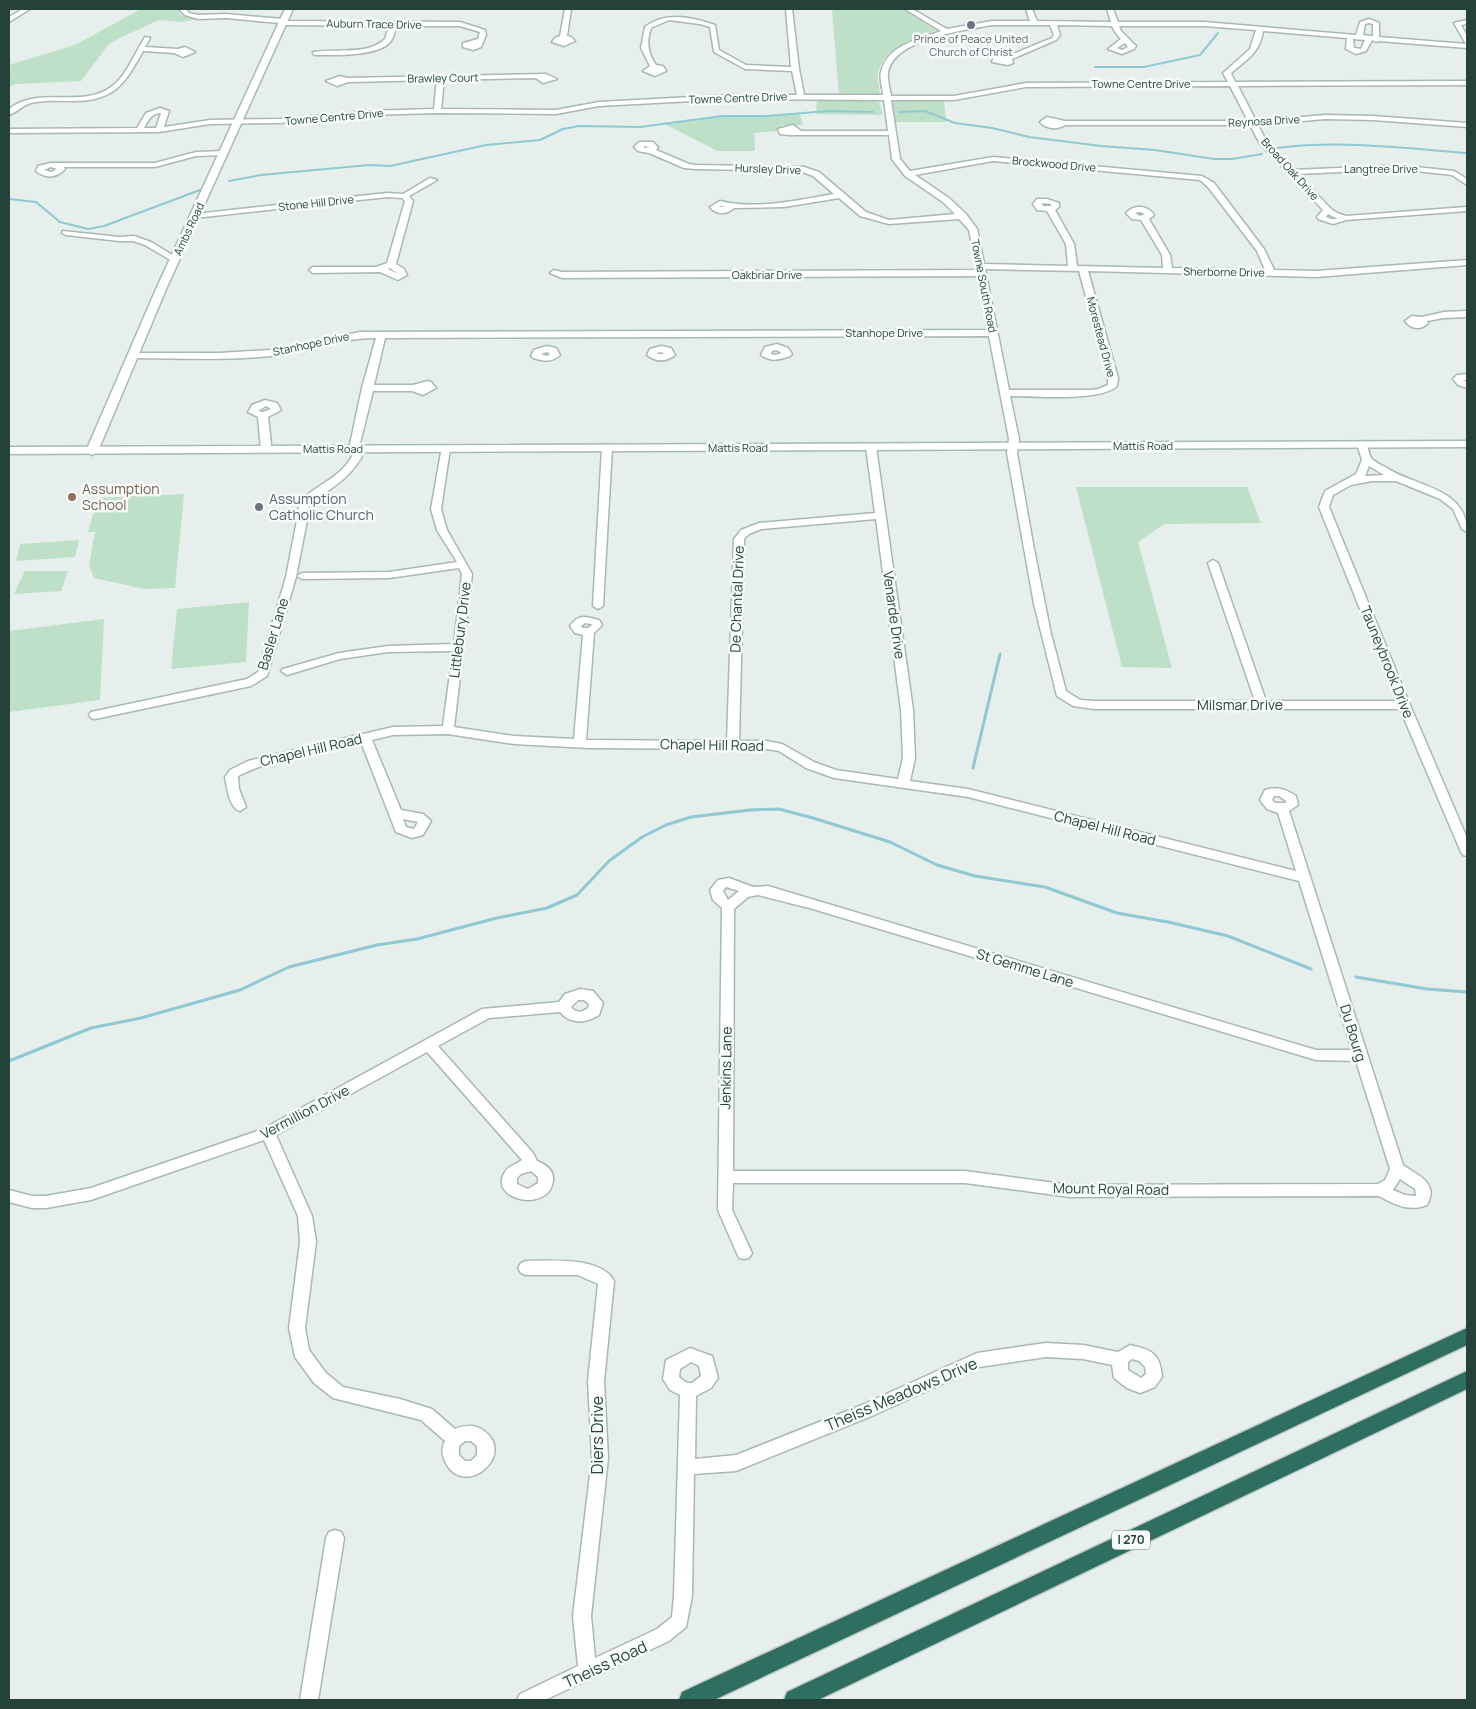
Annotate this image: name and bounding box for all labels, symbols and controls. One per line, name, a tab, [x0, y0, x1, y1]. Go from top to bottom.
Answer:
street label: Auburn Trace Drive	[326, 15, 422, 32]
marker: Prince of Peace United Church of Christ	[965, 19, 977, 31]
place label: Prince of Peace United Church of Christ	[914, 31, 1028, 59]
street label: Brawley Court	[407, 69, 479, 86]
street label: Towne Centre Drive	[1092, 76, 1191, 91]
street label: Towne Centre Drive	[688, 88, 788, 107]
street label: Towne Centre Drive	[284, 105, 384, 128]
street label: Reynosa Drive	[1228, 111, 1301, 130]
street label: Broad Oak Drive	[1258, 134, 1323, 204]
street label: Brockwood Drive	[1011, 152, 1097, 175]
street label: Hursley Drive	[735, 160, 802, 177]
street label: Langtree Drive	[1344, 161, 1418, 176]
street label: Stone Hill Drive	[277, 191, 355, 214]
street label: Ambs Road	[170, 200, 207, 258]
street label: Towne South Road	[968, 238, 1001, 334]
street label: Sherborne Drive	[1183, 263, 1265, 280]
street label: Oakbriar Drive	[732, 267, 803, 282]
street label: Morestead Drive	[1084, 295, 1120, 379]
street label: Stanhope Drive	[845, 325, 923, 340]
street label: Stanhope Drive	[271, 328, 351, 359]
street label: Mattis Road	[1113, 438, 1173, 453]
street label: Mattis Road	[708, 440, 768, 455]
street label: Mattis Road	[303, 441, 363, 456]
place label: Assumption School	[82, 479, 160, 514]
place label: Assumption Catholic Church	[269, 489, 374, 524]
marker: Assumption School	[66, 491, 78, 503]
marker: Assumption Catholic Church	[253, 501, 265, 513]
street label: De Chantal Drive	[725, 545, 748, 653]
street label: Venarde Drive	[879, 570, 910, 660]
street label: Littlebury Drive	[444, 581, 475, 679]
street label: Basler Lane	[253, 596, 292, 672]
street label: Tauneybrook Drive	[1356, 603, 1419, 721]
street label: Milsmar Drive	[1197, 695, 1283, 714]
street label: Chapel Hill Road	[258, 729, 364, 770]
street label: Chapel Hill Road	[660, 734, 764, 755]
street label: Chapel Hill Road	[1052, 806, 1158, 849]
street label: St Gemme Lane	[974, 944, 1076, 991]
street label: Du Bourg	[1336, 1002, 1371, 1064]
street label: Jenkins Lane	[715, 1026, 736, 1110]
street label: Vermillion Drive	[257, 1080, 352, 1143]
street label: Mount Royal Road	[1053, 1178, 1169, 1199]
street label: Theiss Meadows Drive	[822, 1352, 980, 1436]
street label: Diers Drive	[586, 1396, 608, 1474]
road number: I 270	[1112, 1530, 1150, 1550]
street label: Theiss Road	[560, 1635, 650, 1693]

